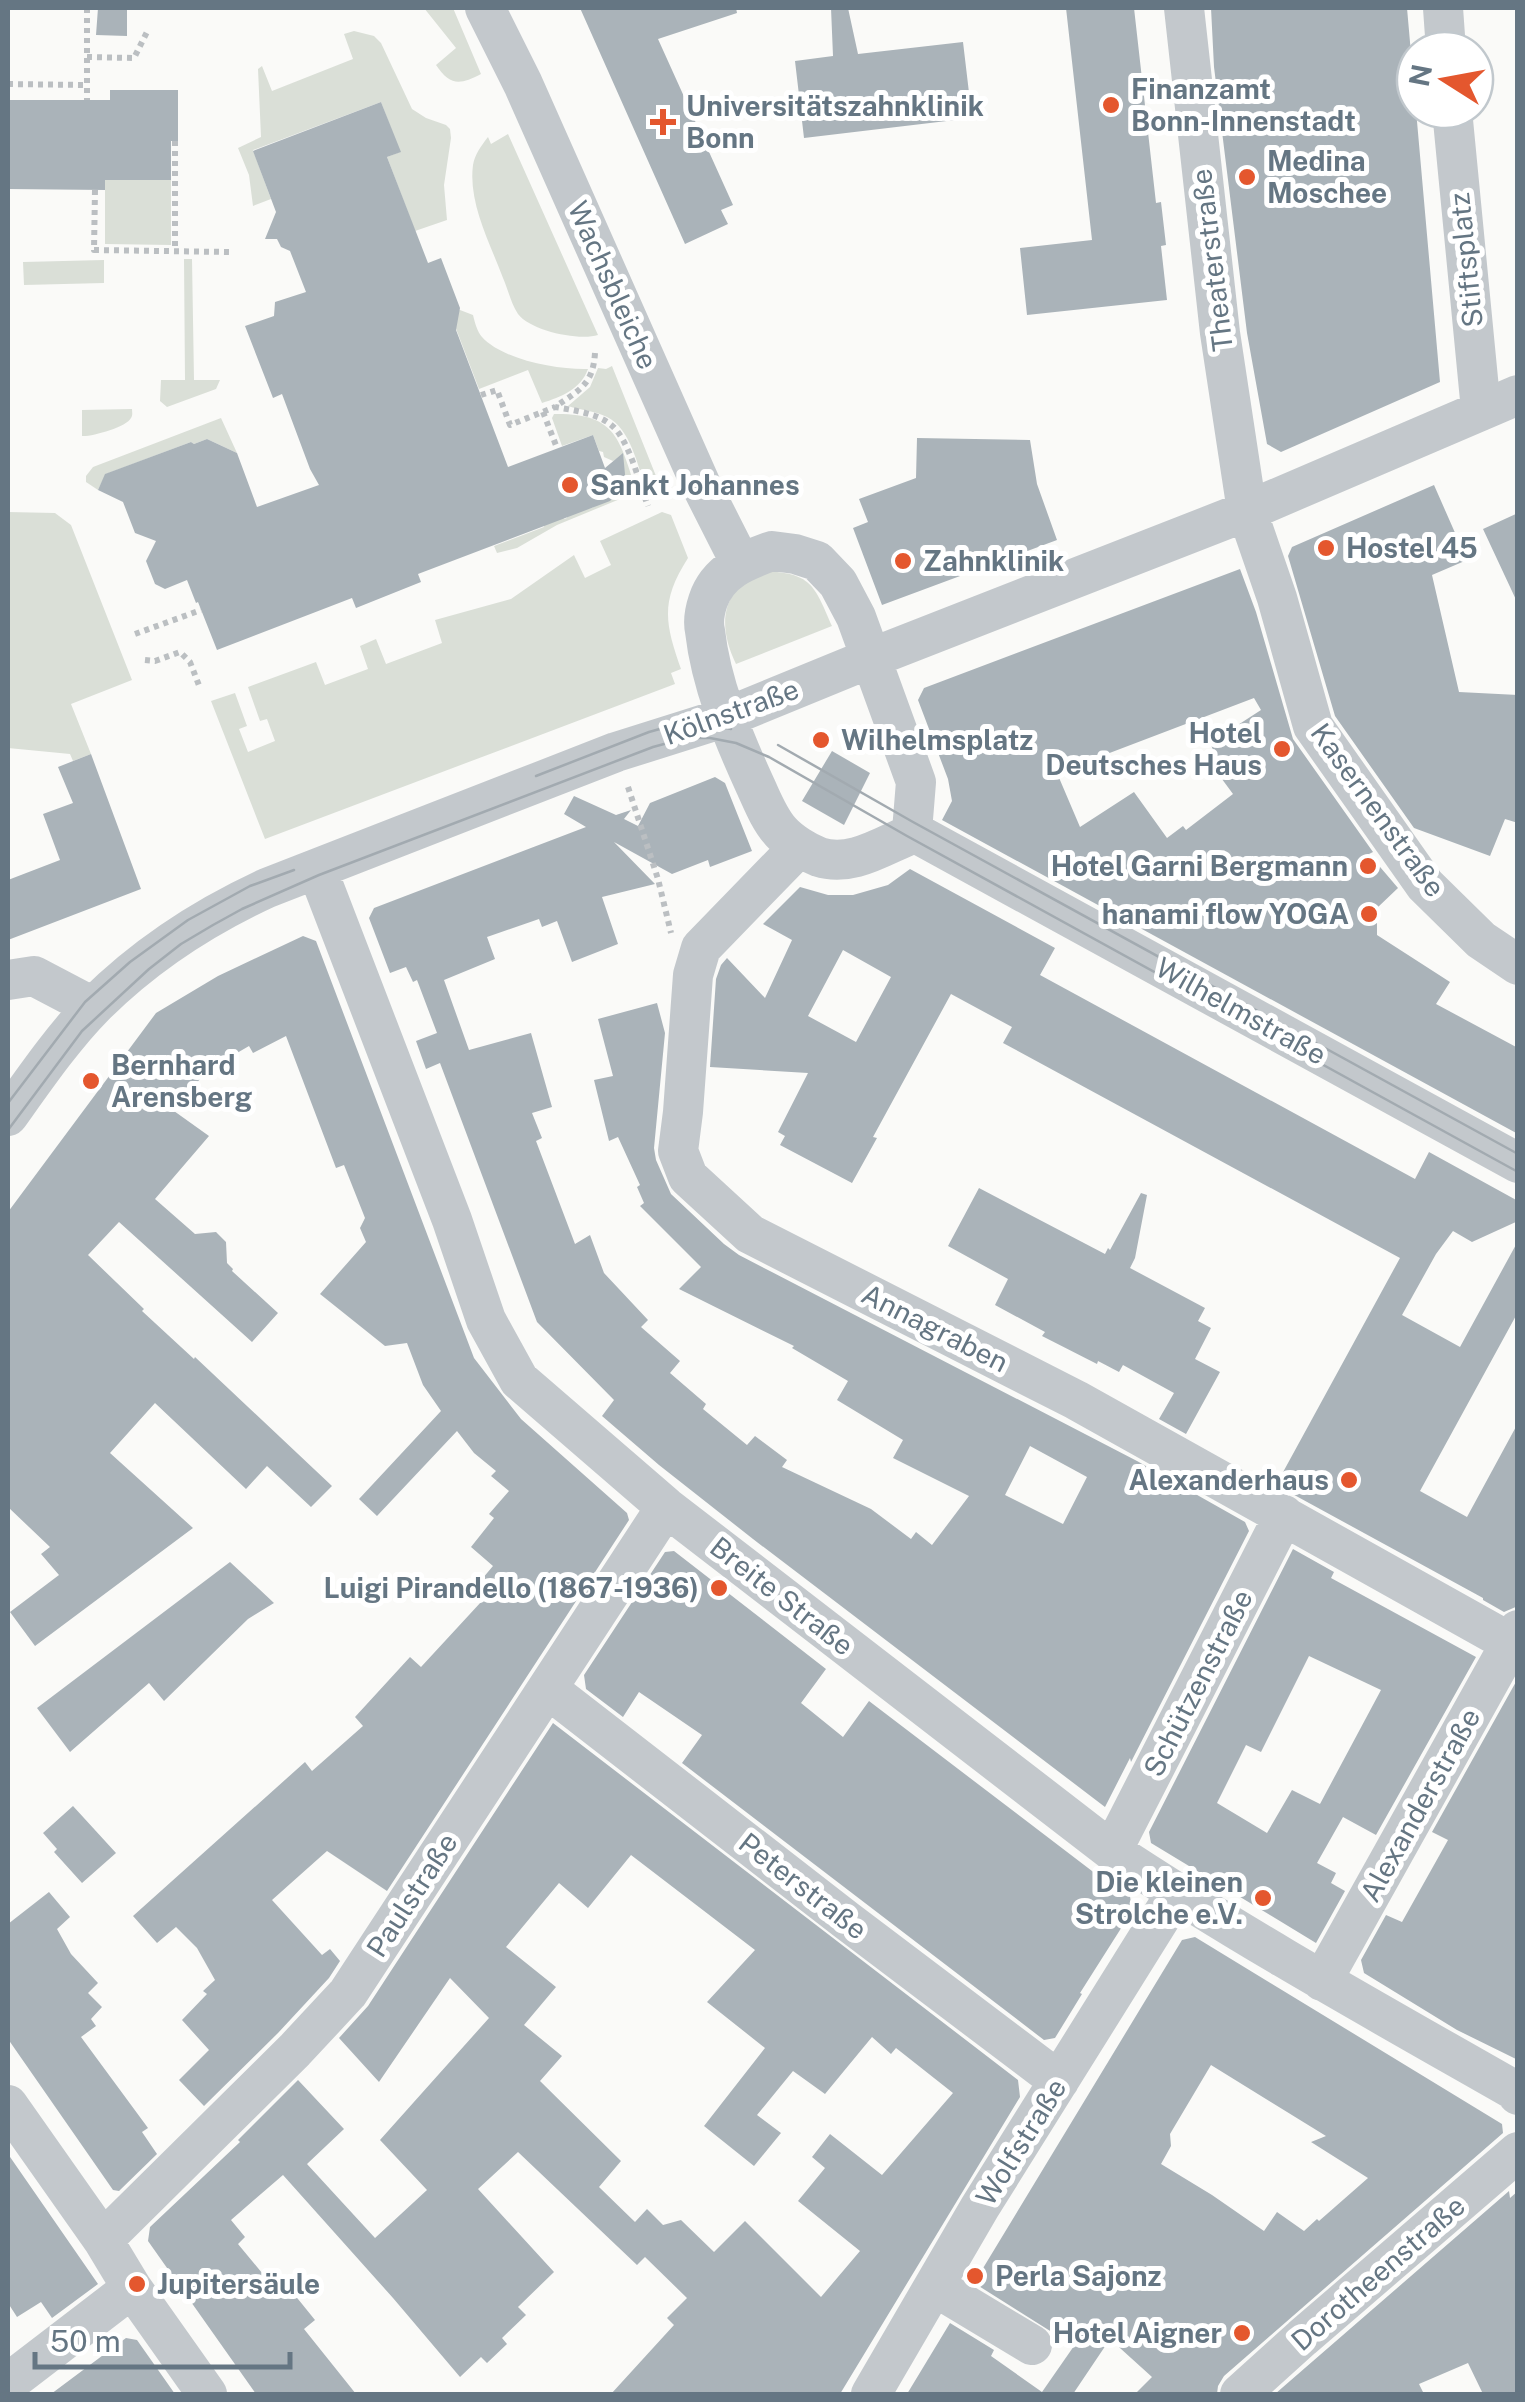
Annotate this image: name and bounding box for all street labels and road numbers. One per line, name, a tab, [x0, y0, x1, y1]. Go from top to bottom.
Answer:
street label: Theaterstraße	[1184, 167, 1239, 353]
street label: Stiftsplatz	[1442, 191, 1489, 329]
street label: Wachsbleiche	[562, 196, 665, 374]
street label: Kölnstraße	[659, 672, 803, 751]
street label: Kasernenstraße	[1304, 717, 1452, 903]
street label: Wilhelmstraße	[1150, 950, 1332, 1071]
street label: Annagraben	[857, 1277, 1014, 1379]
street label: Breite Straße	[704, 1529, 861, 1662]
street label: Schützenstraße	[1136, 1584, 1259, 1782]
street label: Alexanderstraße	[1353, 1702, 1486, 1907]
street label: Peterstraße	[733, 1825, 874, 1946]
street label: Paulstraße	[359, 1827, 464, 1963]
street label: Wolfstraße	[969, 2072, 1072, 2211]
street label: Dorotheenstraße	[1284, 2188, 1471, 2357]

